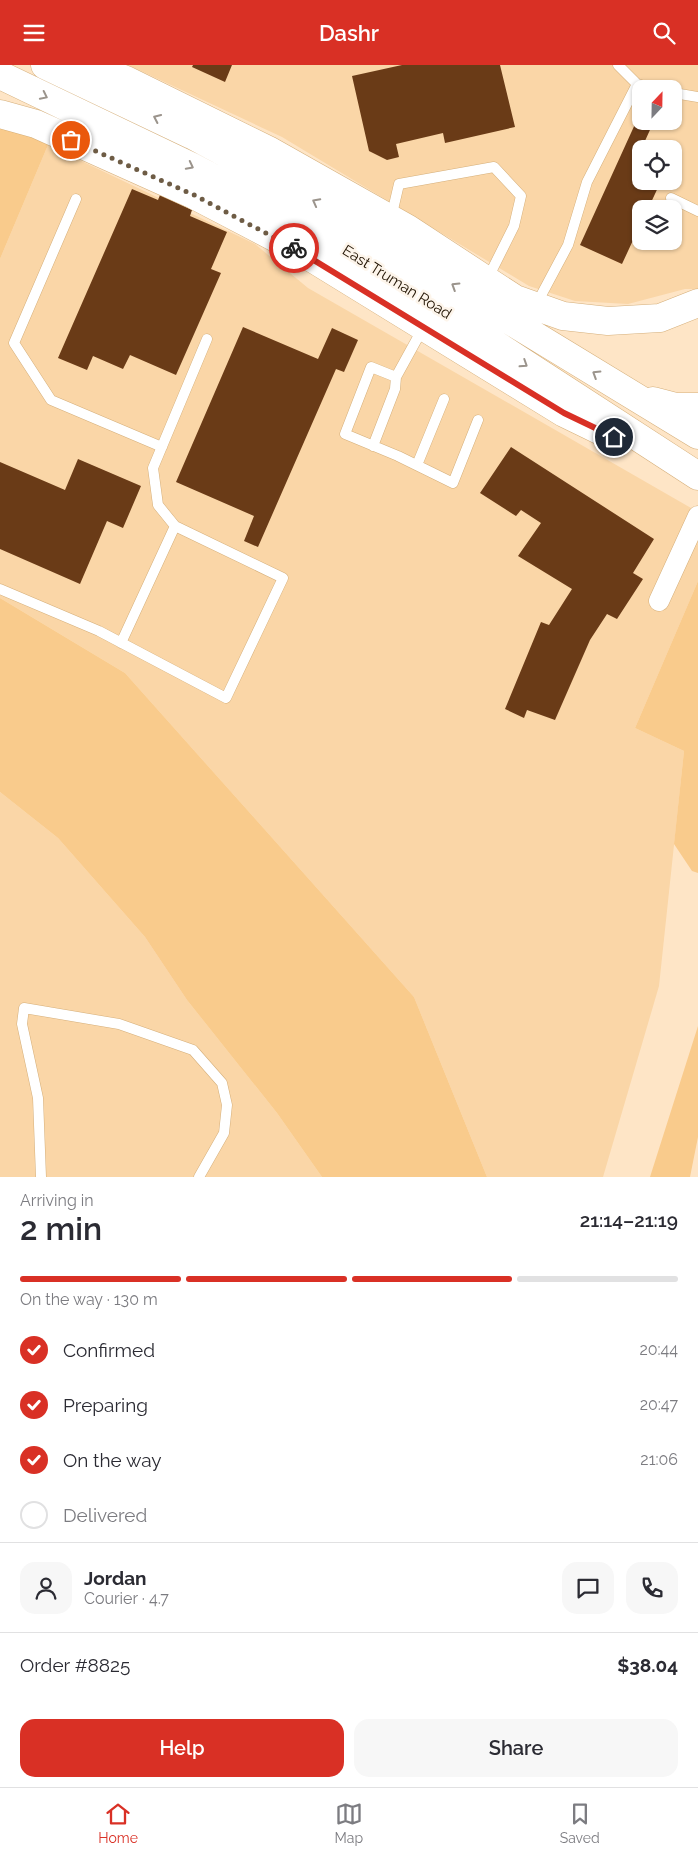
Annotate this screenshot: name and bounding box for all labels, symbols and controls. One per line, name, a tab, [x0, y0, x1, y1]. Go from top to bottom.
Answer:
icon: menu	[20, 19, 48, 47]
icon: search	[650, 19, 678, 47]
text: Dashr	[319, 20, 379, 46]
north arrow	[632, 80, 682, 130]
map controls	[632, 80, 682, 250]
one-way arrow	[39, 90, 48, 100]
one-way arrow	[153, 114, 162, 124]
pin	[50, 119, 92, 161]
icon: bag	[57, 126, 85, 154]
button: locate	[632, 140, 682, 190]
one-way arrow	[185, 160, 194, 170]
one-way arrow	[312, 198, 321, 208]
button: layers	[632, 200, 682, 250]
courier	[269, 223, 319, 273]
icon: bike	[280, 234, 308, 262]
street label: East Truman Road	[339, 241, 455, 323]
one-way arrow	[452, 282, 461, 292]
one-way arrow	[519, 357, 528, 367]
one-way arrow	[593, 370, 602, 380]
pin	[593, 416, 635, 458]
icon: home	[600, 423, 628, 451]
text: Arriving in	[20, 1191, 94, 1210]
text: 21:14–21:19	[580, 1209, 678, 1231]
text: 2 min	[20, 1210, 102, 1247]
text: On the way · 130 m	[20, 1290, 158, 1309]
icon: check	[20, 1336, 48, 1364]
text: Confirmed	[63, 1339, 155, 1361]
text: 20:44	[639, 1340, 678, 1359]
icon: check	[20, 1391, 48, 1419]
text: Preparing	[63, 1394, 148, 1416]
text: 20:47	[640, 1395, 678, 1414]
icon: check	[20, 1446, 48, 1474]
text: On the way	[63, 1449, 162, 1471]
text: 21:06	[640, 1450, 678, 1469]
text: Delivered	[63, 1504, 147, 1526]
button: person	[20, 1562, 72, 1614]
button: chat	[562, 1562, 614, 1614]
button: phone	[626, 1562, 678, 1614]
text: Jordan	[84, 1567, 147, 1589]
text: Courier · 4.7	[84, 1589, 169, 1608]
text: Order #8825	[20, 1654, 130, 1676]
text: $38.04	[617, 1654, 678, 1676]
button: Help	[20, 1719, 344, 1777]
button: Share	[354, 1719, 678, 1777]
tab: Home	[98, 1800, 138, 1846]
tab: Map	[335, 1800, 363, 1846]
tab: Saved	[560, 1800, 600, 1846]

